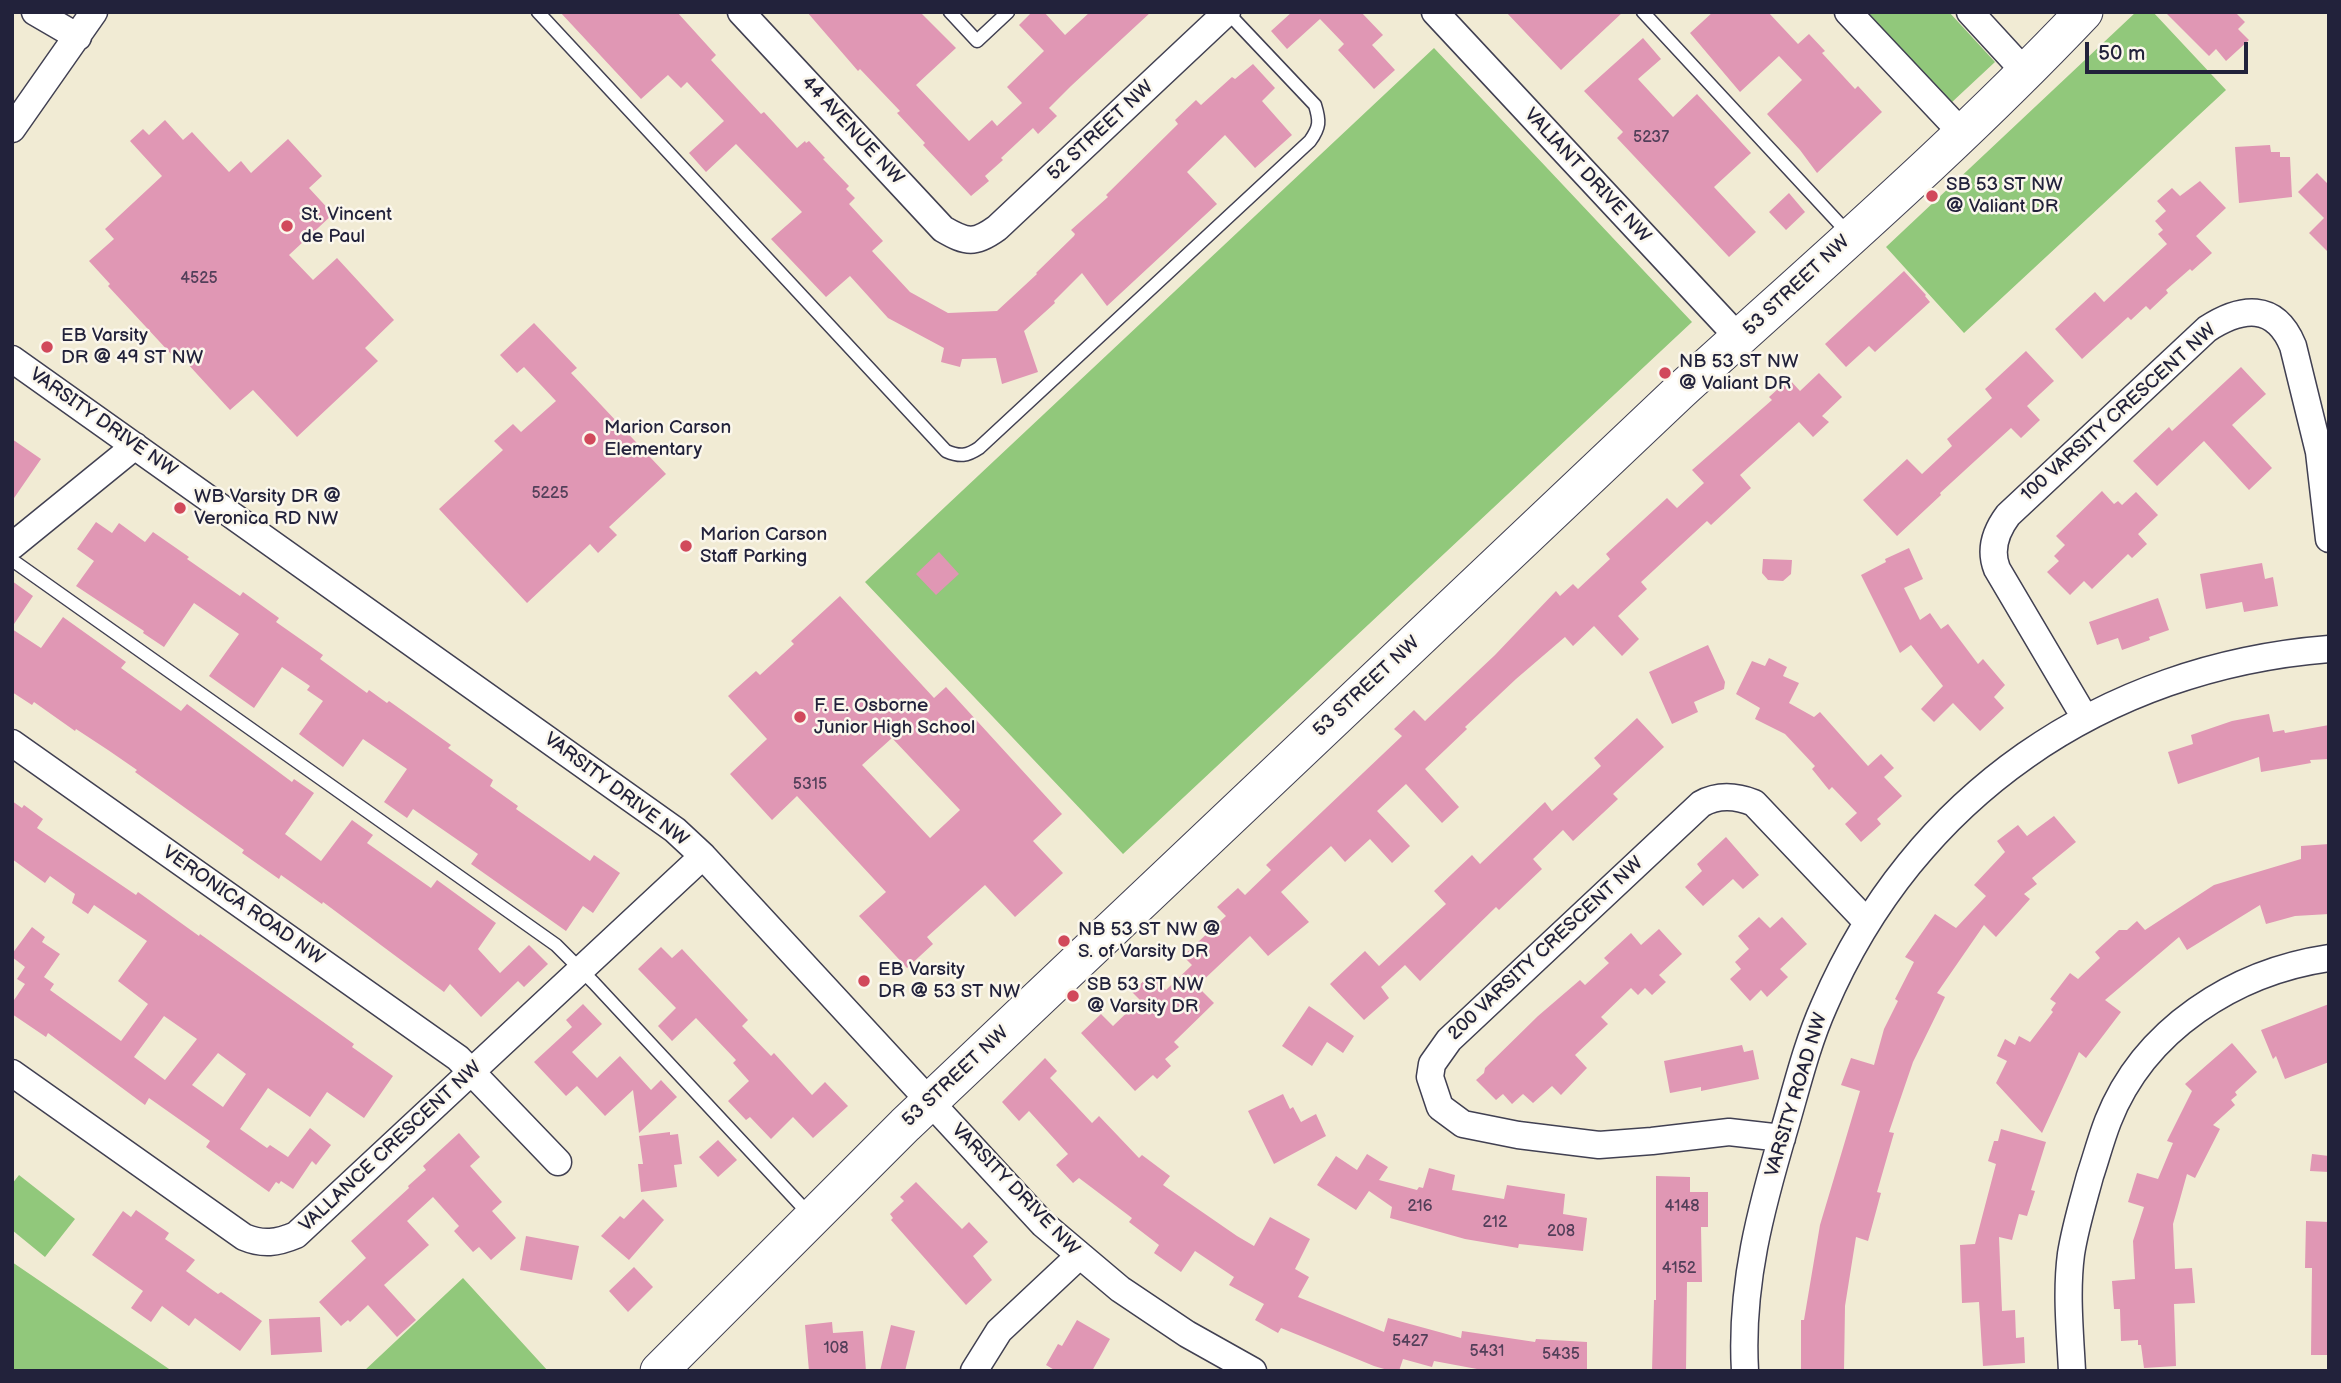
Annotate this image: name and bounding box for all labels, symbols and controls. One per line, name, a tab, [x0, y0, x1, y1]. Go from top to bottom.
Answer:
scale bar	[2089, 28, 2252, 72]
text: 50 m	[2098, 41, 2145, 66]
street label: 44 AVENUE NW	[796, 72, 908, 190]
street label: 52 STREET NW	[1043, 76, 1159, 186]
street label: VALIANT DRIVE NW	[1519, 104, 1655, 248]
house number: 5237	[1633, 128, 1669, 148]
place label: SB 53 ST NW @ Valiant DR	[1946, 174, 2063, 218]
marker: SB 53 ST NW @ Valiant DR	[1924, 188, 1940, 204]
place label: St. Vincent de Paul	[301, 204, 392, 248]
marker: St. Vincent de Paul	[279, 218, 295, 234]
street label: 53 STREET NW	[1739, 231, 1855, 341]
house number: 4525	[180, 269, 218, 289]
street label: 100 VARSITY CRESCENT NW	[2017, 319, 2221, 507]
place label: EB Varsity DR @ 49 ST NW	[61, 325, 203, 369]
marker: EB Varsity DR @ 49 ST NW	[39, 339, 55, 355]
place label: NB 53 ST NW @ Valiant DR	[1679, 351, 1799, 395]
street label: VARSITY DRIVE NW	[25, 364, 181, 482]
marker: NB 53 ST NW @ Valiant DR	[1657, 365, 1673, 381]
place label: Marion Carson Elementary	[604, 417, 731, 461]
marker: Marion Carson Elementary	[582, 431, 598, 447]
house number: 5225	[531, 484, 569, 504]
place label: WB Varsity DR @ Veronica RD NW	[194, 486, 341, 530]
marker: WB Varsity DR @ Veronica RD NW	[172, 500, 188, 516]
place label: Marion Carson Staff Parking	[700, 524, 827, 568]
marker: Marion Carson Staff Parking	[678, 538, 694, 554]
street label: 53 STREET NW	[1309, 632, 1425, 742]
place label: F. E. Osborne Junior High School	[814, 695, 975, 739]
marker: F. E. Osborne Junior High School	[792, 709, 808, 725]
street label: VARSITY DRIVE NW	[539, 728, 693, 852]
house number: 5315	[793, 775, 827, 795]
street label: VERONICA ROAD NW	[158, 841, 328, 971]
street label: 200 VARSITY CRESCENT NW	[1444, 852, 1648, 1046]
place label: NB 53 ST NW @ S. of Varsity DR	[1078, 919, 1220, 963]
marker: NB 53 ST NW @ S. of Varsity DR	[1056, 933, 1072, 949]
place label: EB Varsity DR @ 53 ST NW	[878, 959, 1020, 1003]
marker: EB Varsity DR @ 53 ST NW	[856, 973, 872, 989]
place label: SB 53 ST NW @ Varsity DR	[1087, 974, 1204, 1018]
marker: SB 53 ST NW @ Varsity DR	[1065, 988, 1081, 1004]
street label: VARSITY ROAD NW	[1761, 1010, 1833, 1180]
street label: 53 STREET NW	[898, 1022, 1014, 1132]
street label: VALLANCE CRESCENT NW	[295, 1057, 487, 1237]
street label: VARSITY DRIVE NW	[946, 1119, 1084, 1261]
house number: 216	[1407, 1197, 1433, 1217]
house number: 4148	[1664, 1197, 1700, 1217]
house number: 212	[1483, 1213, 1507, 1233]
house number: 208	[1547, 1222, 1575, 1242]
house number: 4152	[1662, 1259, 1696, 1279]
house number: 5427	[1392, 1332, 1428, 1352]
house number: 108	[824, 1339, 848, 1359]
house number: 5431	[1470, 1342, 1504, 1362]
house number: 5435	[1542, 1345, 1580, 1365]

